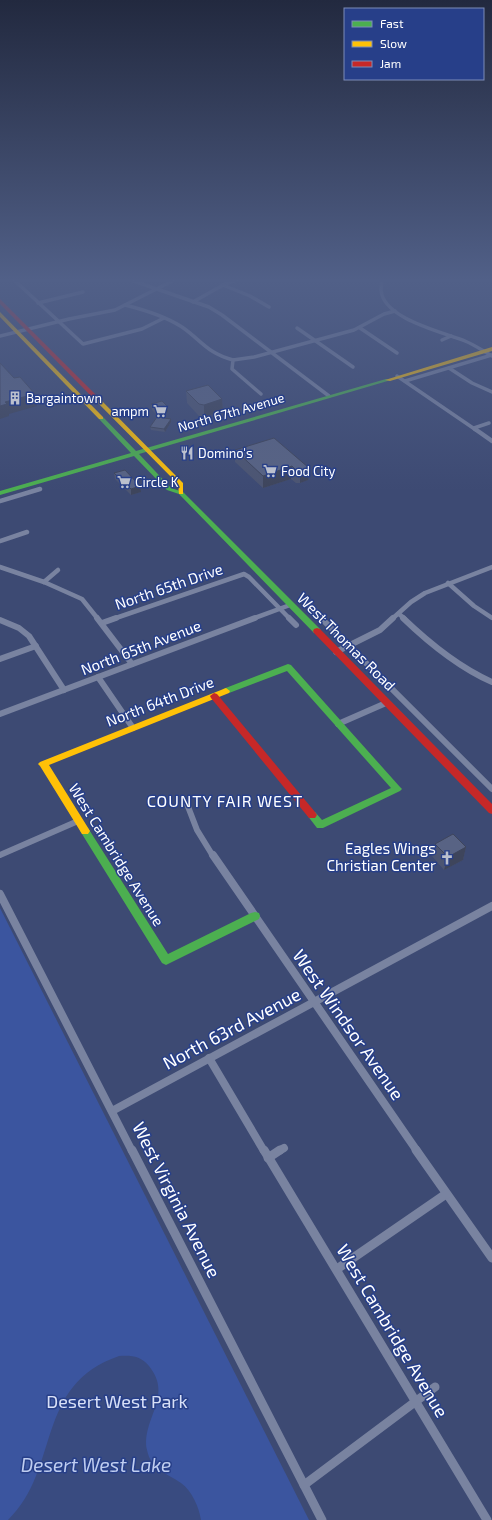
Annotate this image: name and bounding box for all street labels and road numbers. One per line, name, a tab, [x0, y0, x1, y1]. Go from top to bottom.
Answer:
street label: North 67th Avenue	[176, 389, 286, 435]
street label: North 65th Drive	[112, 559, 225, 613]
street label: West Thomas Road	[294, 589, 399, 694]
street label: North 65th Avenue	[78, 616, 203, 678]
street label: North 64th Drive	[103, 672, 216, 730]
street label: West Cambridge Avenue	[65, 780, 168, 929]
street label: West Windsor Avenue	[289, 945, 409, 1104]
street label: North 63rd Avenue	[159, 982, 304, 1074]
street label: West Virginia Avenue	[128, 1118, 226, 1281]
street label: West Cambridge Avenue	[332, 1240, 453, 1421]

